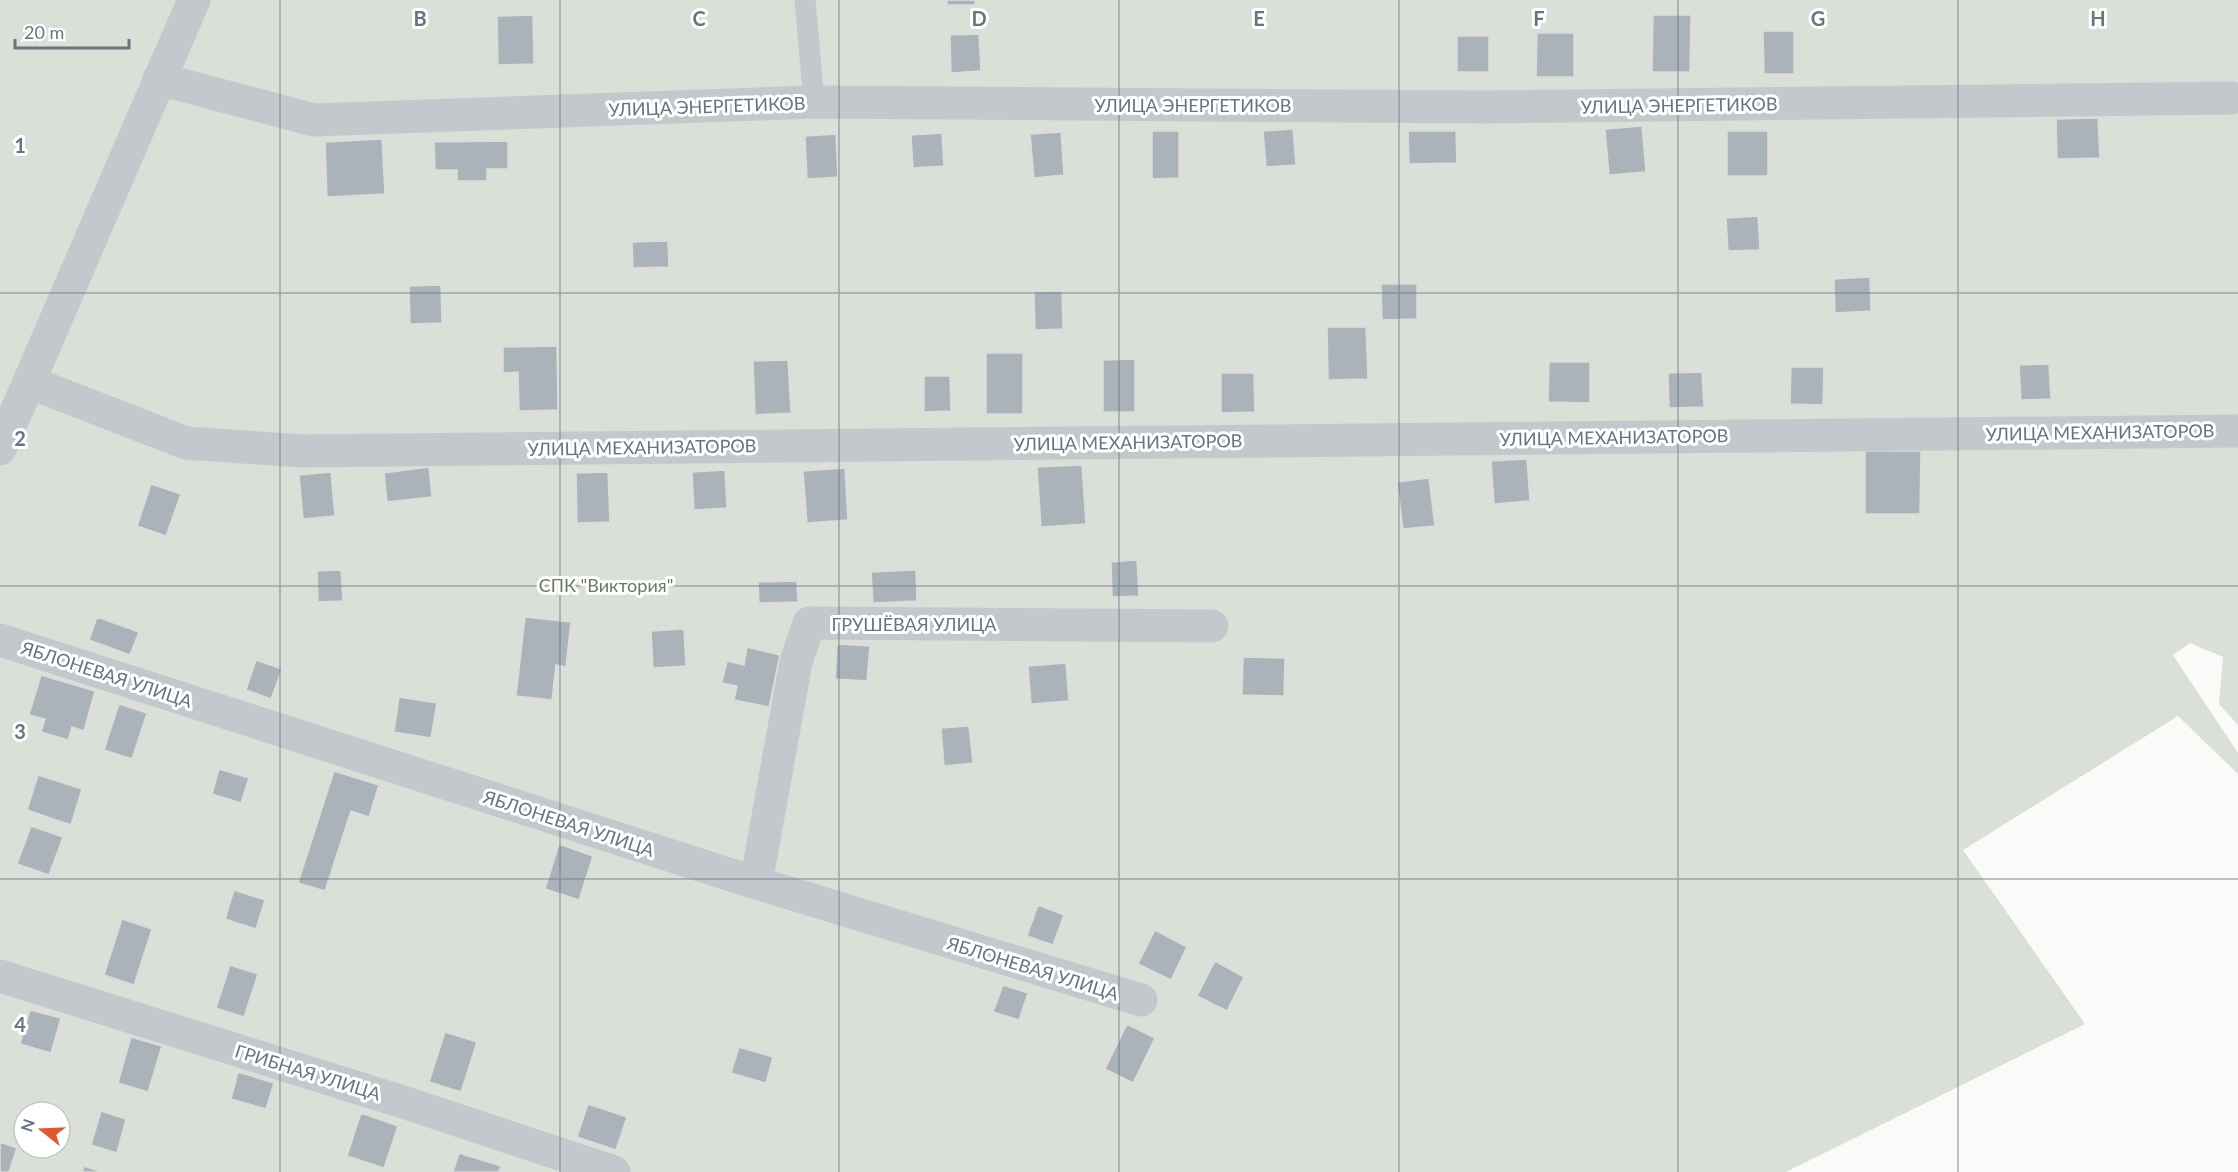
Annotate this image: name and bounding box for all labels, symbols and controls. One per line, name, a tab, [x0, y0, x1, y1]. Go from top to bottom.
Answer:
text: B	[413, 6, 427, 30]
text: C	[692, 6, 706, 30]
text: D	[971, 6, 987, 30]
text: E	[1253, 6, 1265, 30]
text: F	[1533, 6, 1545, 30]
text: G	[1811, 6, 1825, 30]
text: H	[2090, 6, 2106, 30]
scale bar	[15, 12, 129, 50]
text: 20 m	[24, 21, 64, 43]
street label: УЛИЦА ЭНЕРГЕТИКОВ	[608, 92, 806, 120]
street label: УЛИЦА ЭНЕРГЕТИКОВ	[1580, 92, 1778, 118]
street label: УЛИЦА ЭНЕРГЕТИКОВ	[1095, 94, 1291, 116]
text: 1	[14, 133, 26, 157]
street label: УЛИЦА МЕХАНИЗАТОРОВ	[1985, 419, 2215, 445]
street label: УЛИЦА МЕХАНИЗАТОРОВ	[1499, 424, 1729, 450]
text: 2	[14, 426, 26, 450]
street label: УЛИЦА МЕХАНИЗАТОРОВ	[1013, 429, 1243, 455]
street label: УЛИЦА МЕХАНИЗАТОРОВ	[527, 434, 757, 460]
park label: СПК "Виктория"	[539, 574, 673, 596]
street label: ГРУШЁВАЯ УЛИЦА	[832, 613, 997, 635]
street label: ЯБЛОНЕВАЯ УЛИЦА	[18, 636, 196, 712]
text: 3	[14, 719, 26, 743]
street label: ЯБЛОНЕВАЯ УЛИЦА	[480, 785, 658, 861]
street label: ЯБЛОНЕВАЯ УЛИЦА	[944, 931, 1122, 1005]
text: 4	[14, 1012, 26, 1036]
street label: ГРИБНАЯ УЛИЦА	[233, 1039, 384, 1105]
north arrow	[12, 1100, 72, 1160]
text: N	[16, 1116, 38, 1134]

